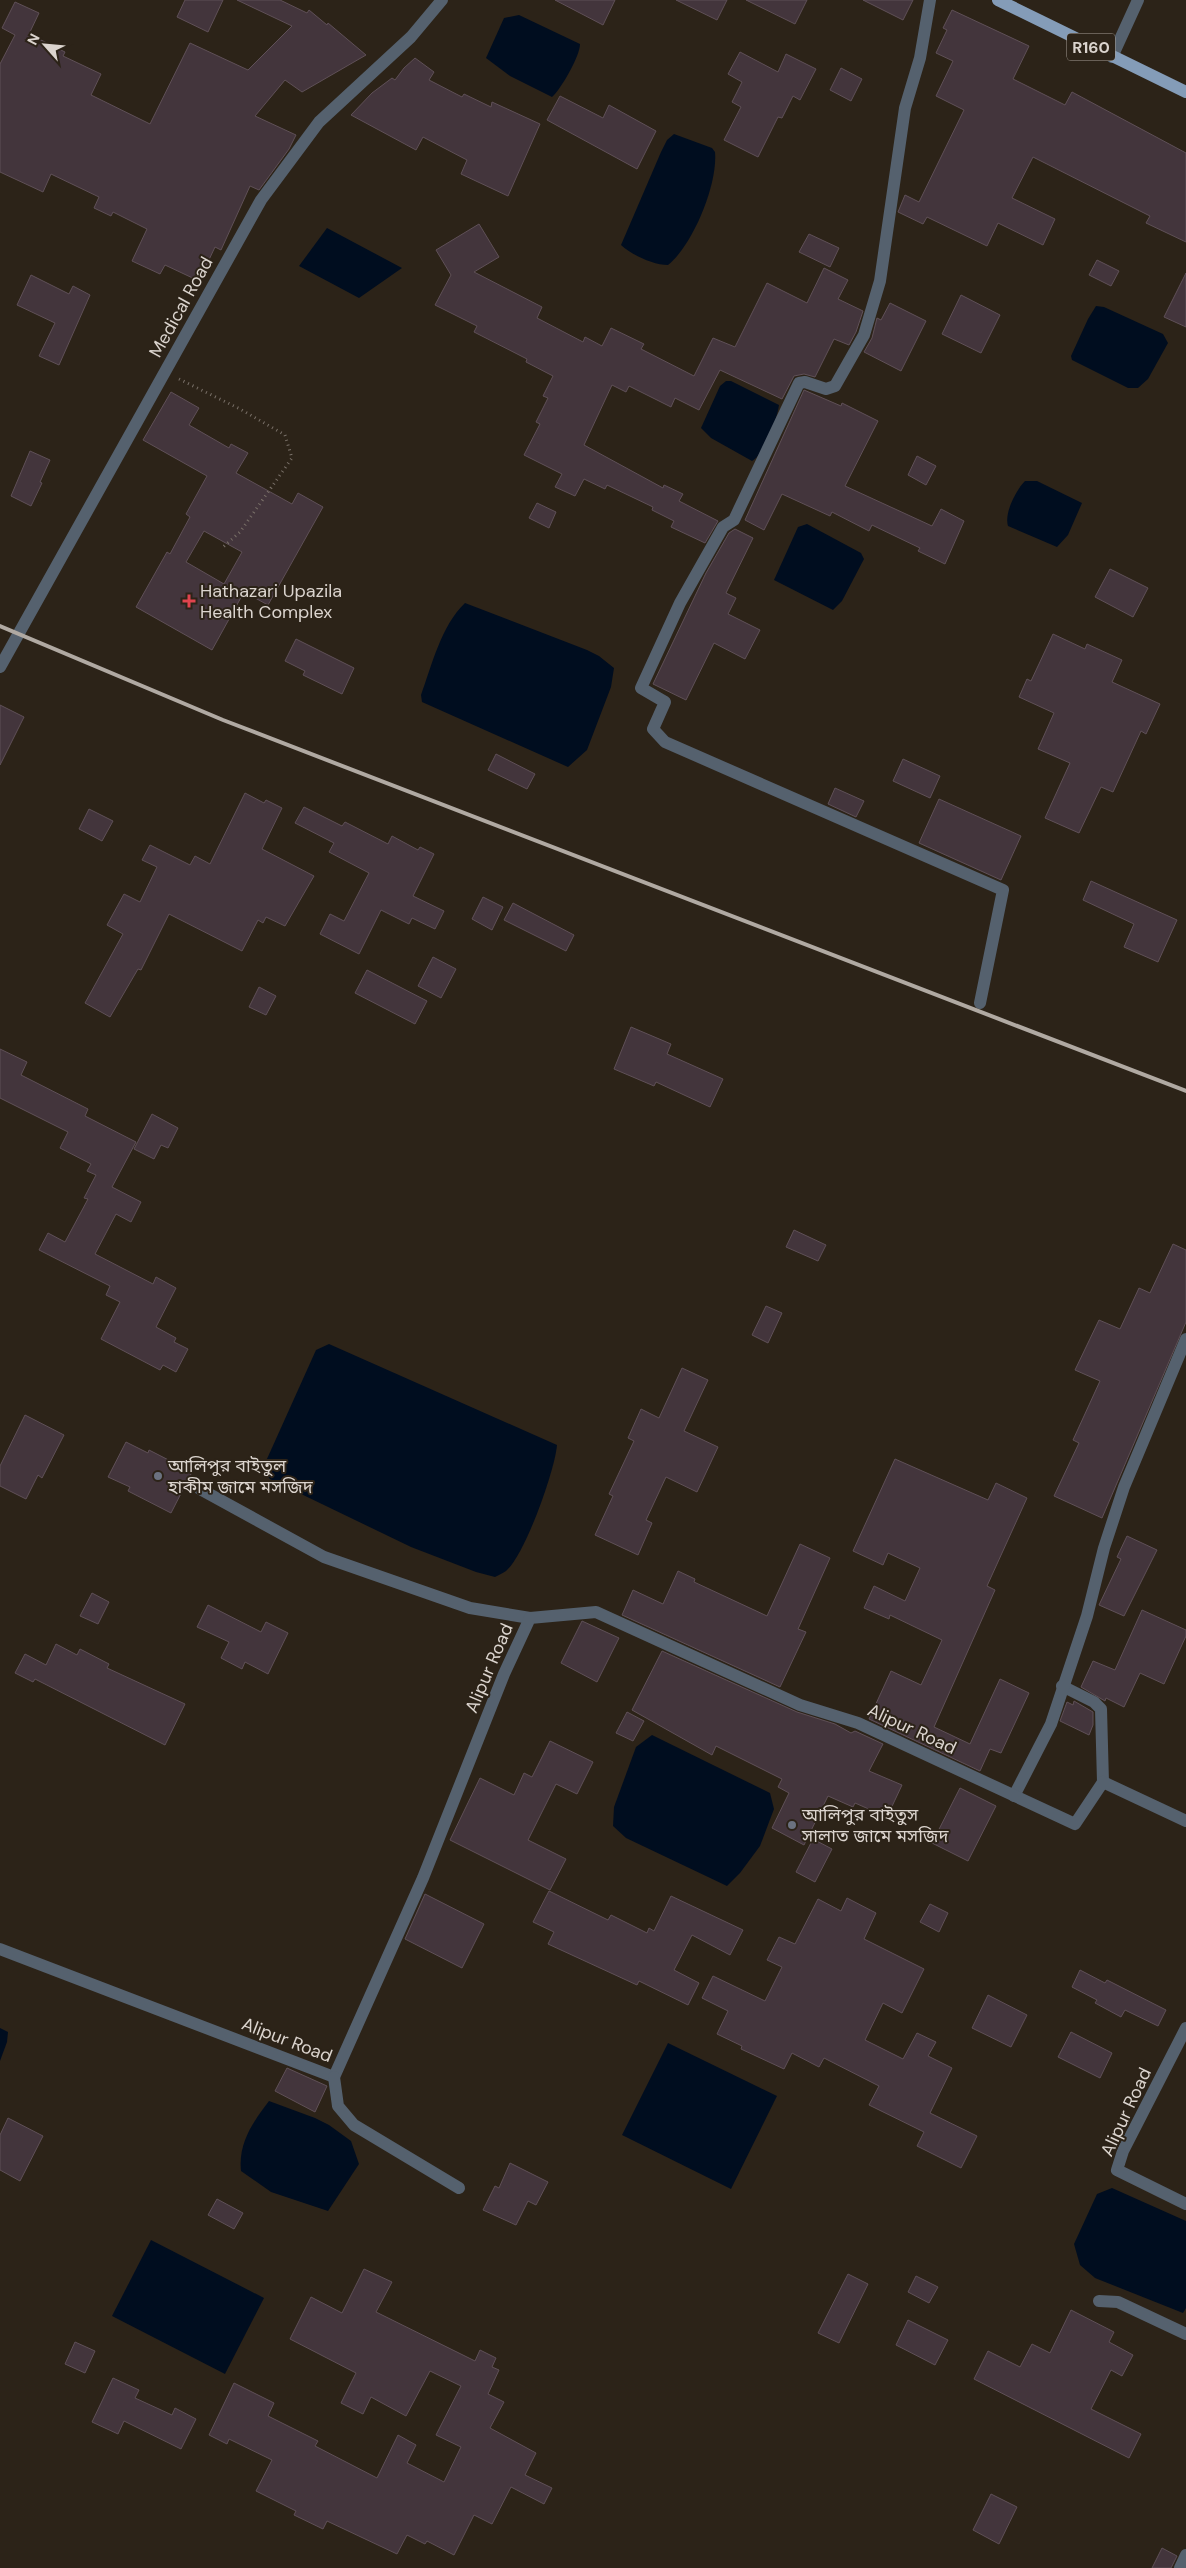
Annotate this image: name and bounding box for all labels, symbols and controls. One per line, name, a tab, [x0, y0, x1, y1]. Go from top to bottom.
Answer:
north arrow	[20, 20, 70, 70]
text: N	[23, 30, 44, 48]
road number: R160	[1067, 34, 1115, 61]
street label: Medical Road	[143, 252, 219, 362]
place label: Hathazari Upazila Health Complex	[200, 579, 342, 624]
marker: Hathazari Upazila Health Complex	[182, 594, 196, 608]
place label: আলিপুর বাইতুল হাকীম জামে মসজিদ	[167, 1454, 314, 1499]
marker: আলিপুর বাইতুল হাকীম জামে মসজিদ	[152, 1470, 164, 1482]
street label: Alipur Road	[459, 1619, 519, 1717]
street label: Alipur Road	[864, 1698, 960, 1760]
place label: আলিপুর বাইতুস সালাত জামে মসজিদ	[801, 1803, 950, 1848]
marker: আলিপুর বাইতুস সালাত জামে মসজিদ	[786, 1819, 798, 1831]
street label: Alipur Road	[238, 2012, 336, 2068]
street label: Alipur Road	[1095, 2064, 1157, 2160]

